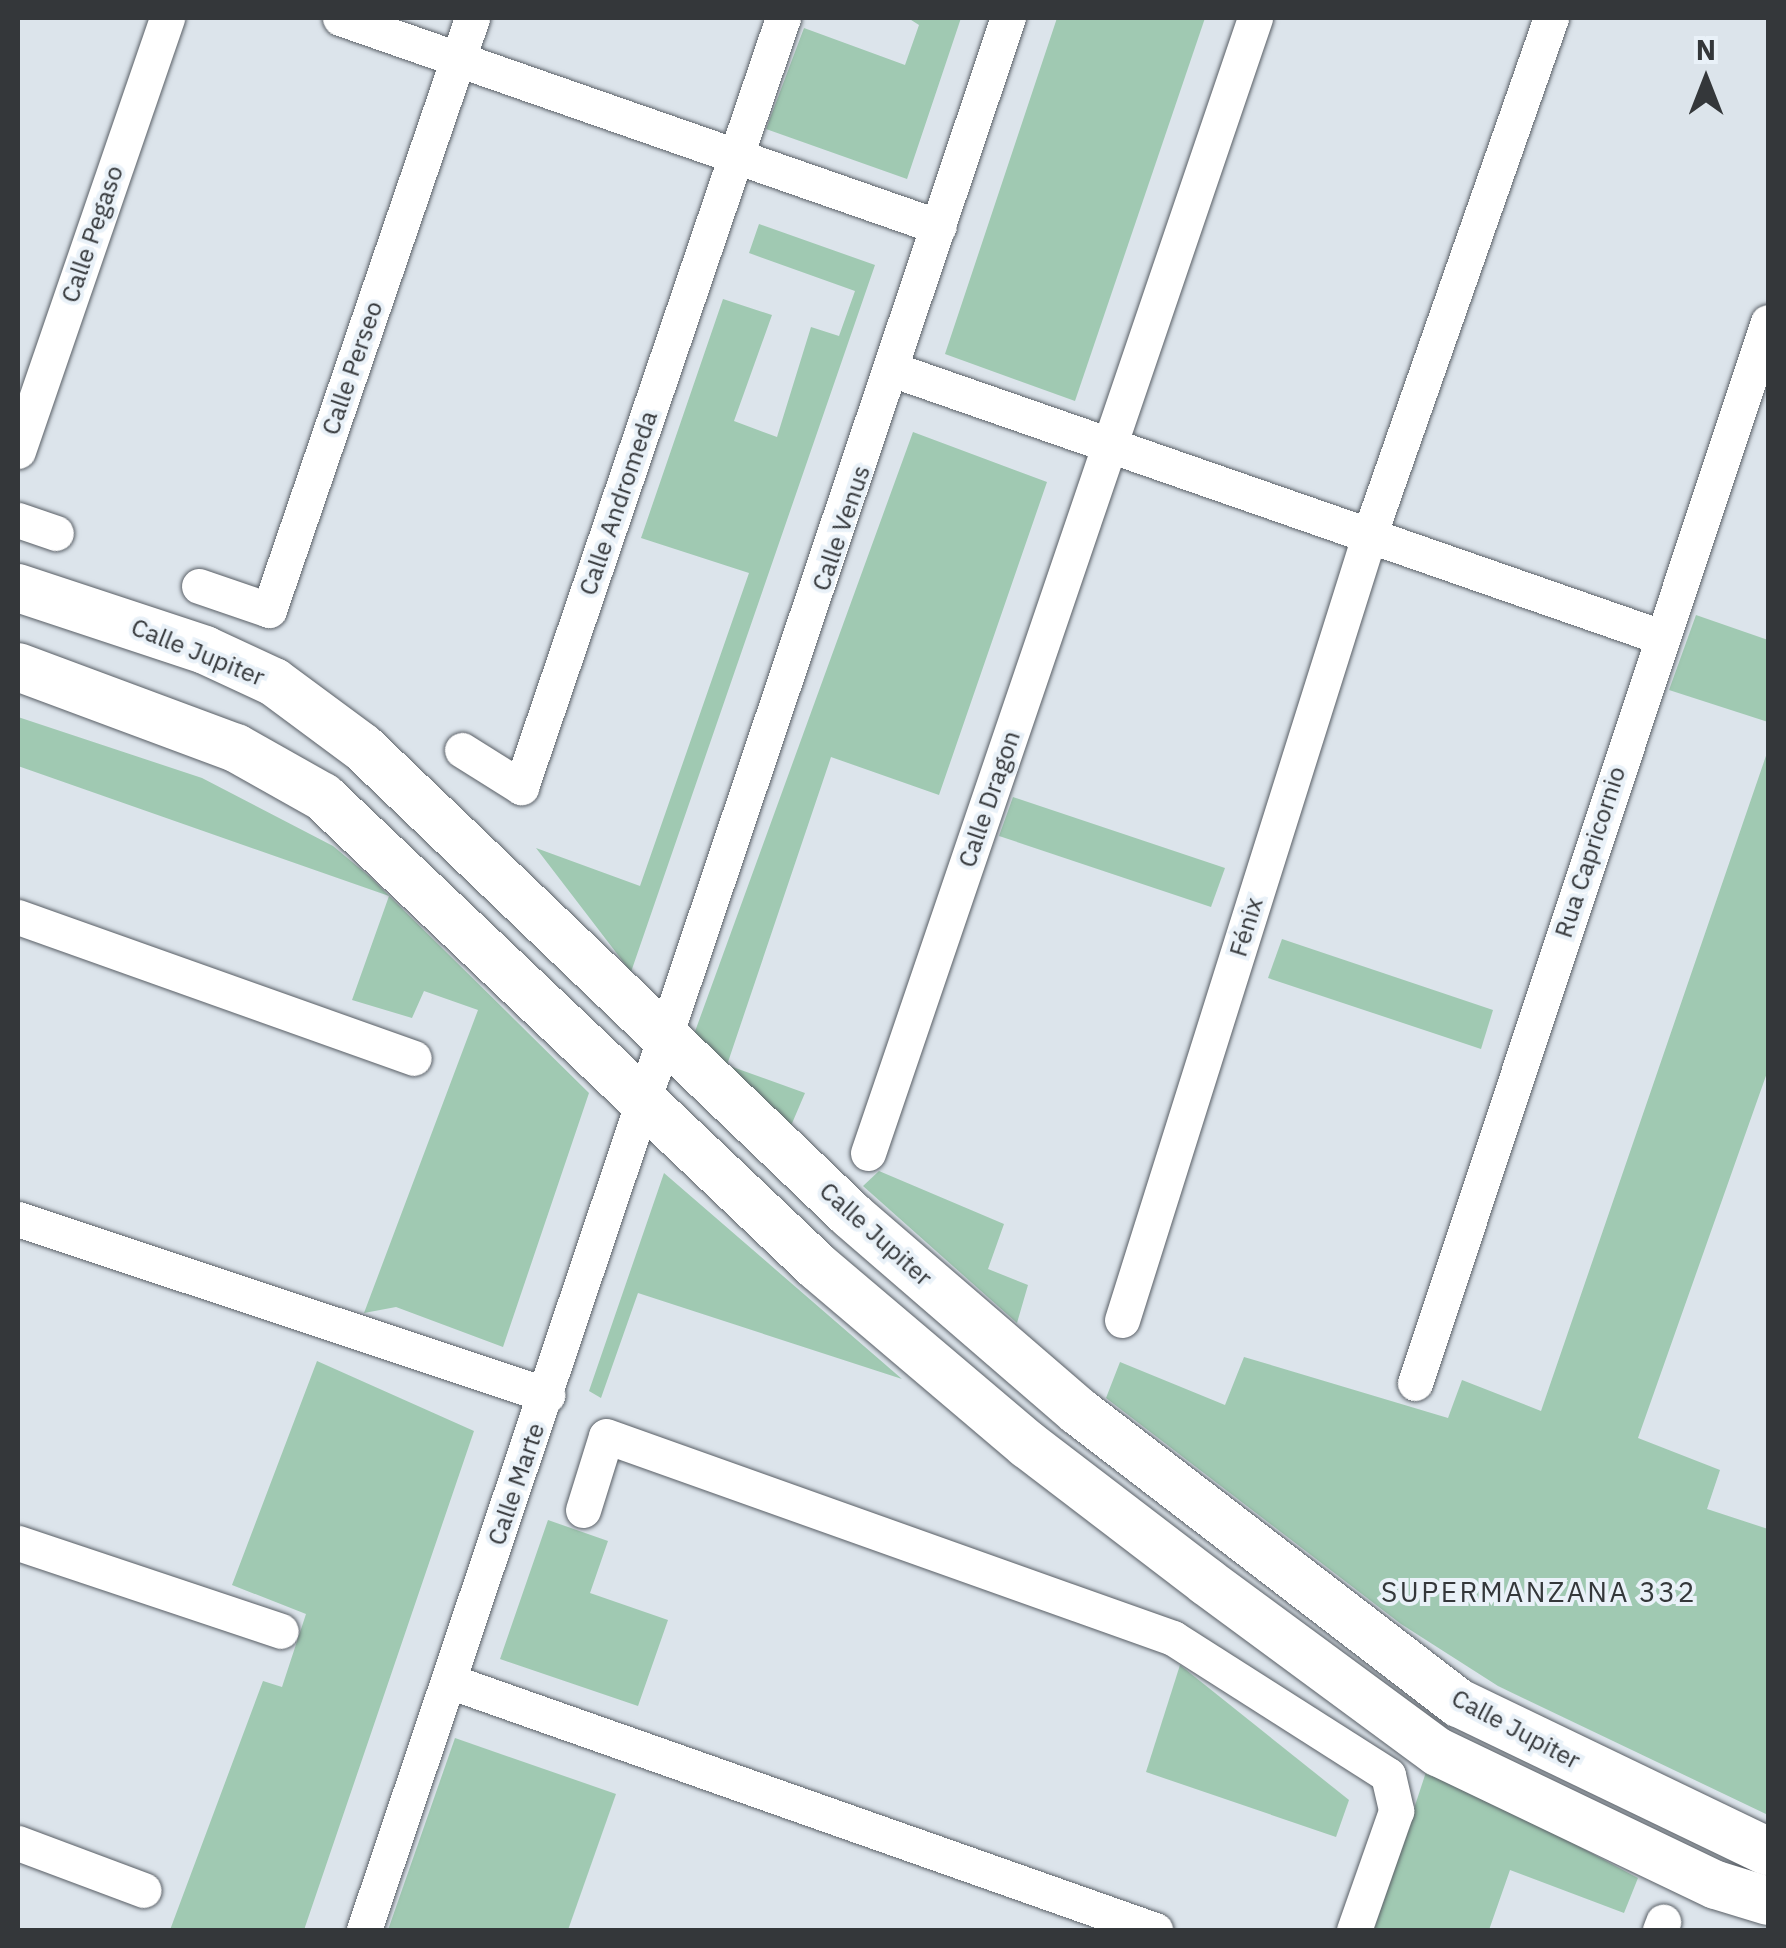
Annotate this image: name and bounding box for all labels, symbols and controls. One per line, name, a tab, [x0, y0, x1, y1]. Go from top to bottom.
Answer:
north arrow	[1656, 30, 1756, 130]
text: N	[1696, 31, 1716, 68]
street label: Calle Pegaso	[55, 162, 129, 306]
street label: Calle Perseo	[315, 297, 389, 439]
street label: Calle Andromeda	[572, 407, 664, 599]
street label: Calle Venus	[806, 461, 876, 595]
street label: Calle Jupiter	[127, 612, 269, 692]
street label: Calle Dragon	[952, 727, 1026, 871]
street label: Rua Capricornio	[1548, 763, 1632, 941]
street label: Fénix	[1223, 894, 1269, 960]
street label: Calle Jupiter	[813, 1176, 939, 1292]
street label: Calle Marte	[481, 1419, 551, 1549]
district label: SUPERMANZANA 332	[1381, 1575, 1697, 1609]
street label: Calle Jupiter	[1447, 1683, 1585, 1775]

